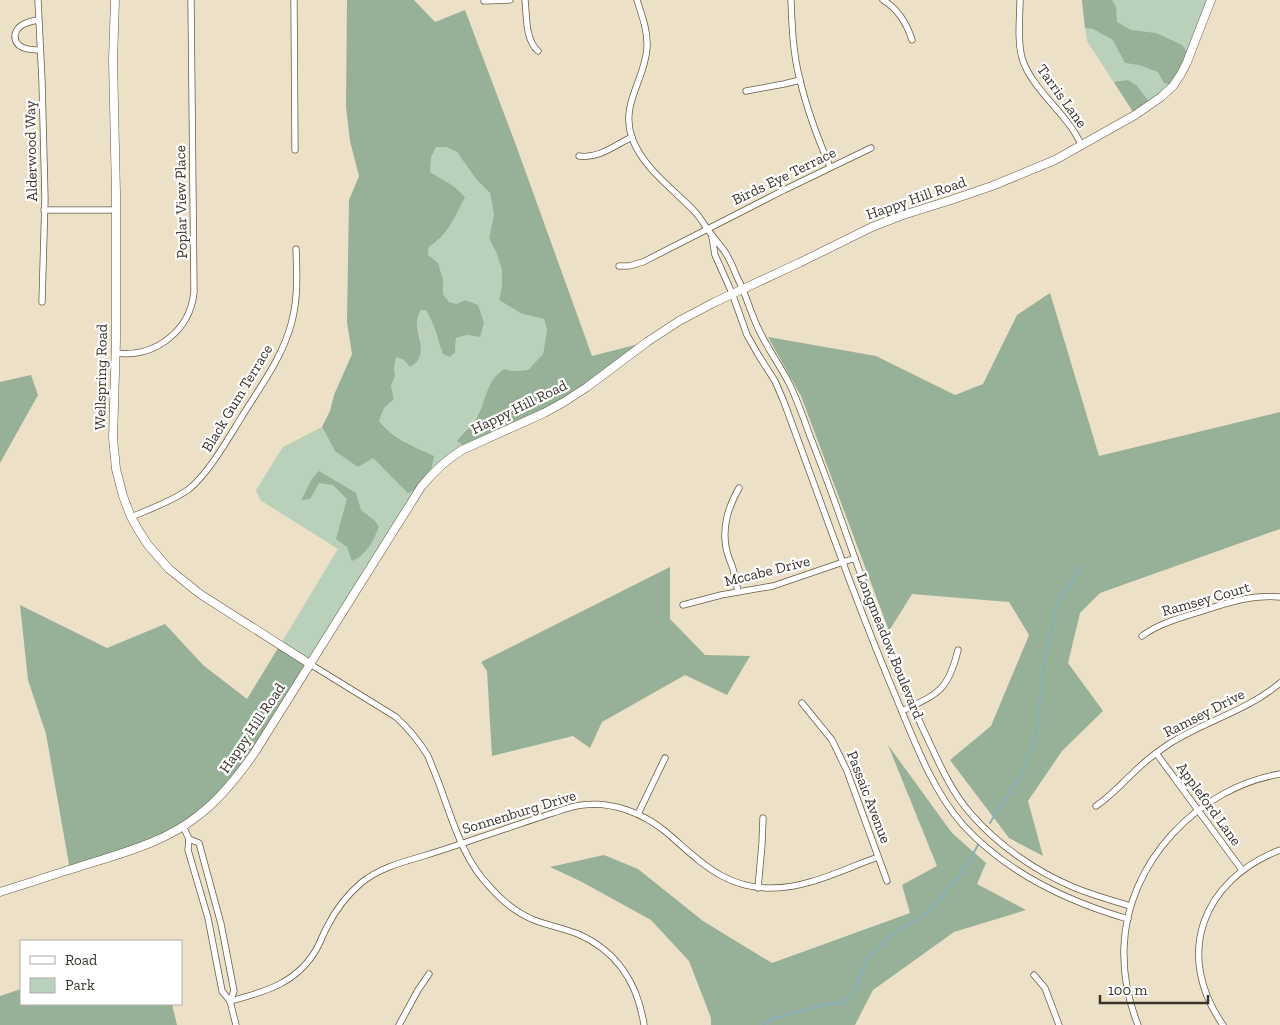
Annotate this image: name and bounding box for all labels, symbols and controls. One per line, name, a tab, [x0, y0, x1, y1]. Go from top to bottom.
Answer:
street label: Tarris Lane	[1033, 61, 1091, 131]
street label: Alderwood Way	[21, 100, 41, 202]
street label: Birds Eye Terrace	[729, 143, 839, 209]
street label: Poplar View Place	[171, 145, 191, 259]
street label: Happy Hill Road	[864, 172, 969, 224]
street label: Wellspring Road	[91, 323, 111, 430]
street label: Black Gum Terrace	[198, 341, 276, 455]
street label: Happy Hill Road	[468, 376, 571, 438]
street label: Mccabe Drive	[722, 552, 812, 590]
street label: Longmeadow Boulevard	[853, 570, 928, 722]
street label: Ramsey Court	[1160, 578, 1253, 620]
street label: Happy Hill Road	[215, 679, 289, 776]
street label: Ramsey Drive	[1160, 685, 1248, 741]
street label: Passaic Avenue	[843, 748, 895, 846]
street label: Appleford Lane	[1173, 759, 1245, 849]
street label: Sonnenburg Drive	[460, 786, 578, 838]
legend	[20, 940, 182, 1005]
text: Road	[65, 951, 98, 969]
scale bar	[1100, 972, 1208, 1004]
text: Park	[65, 976, 95, 994]
text: 100 m	[1108, 981, 1147, 999]

